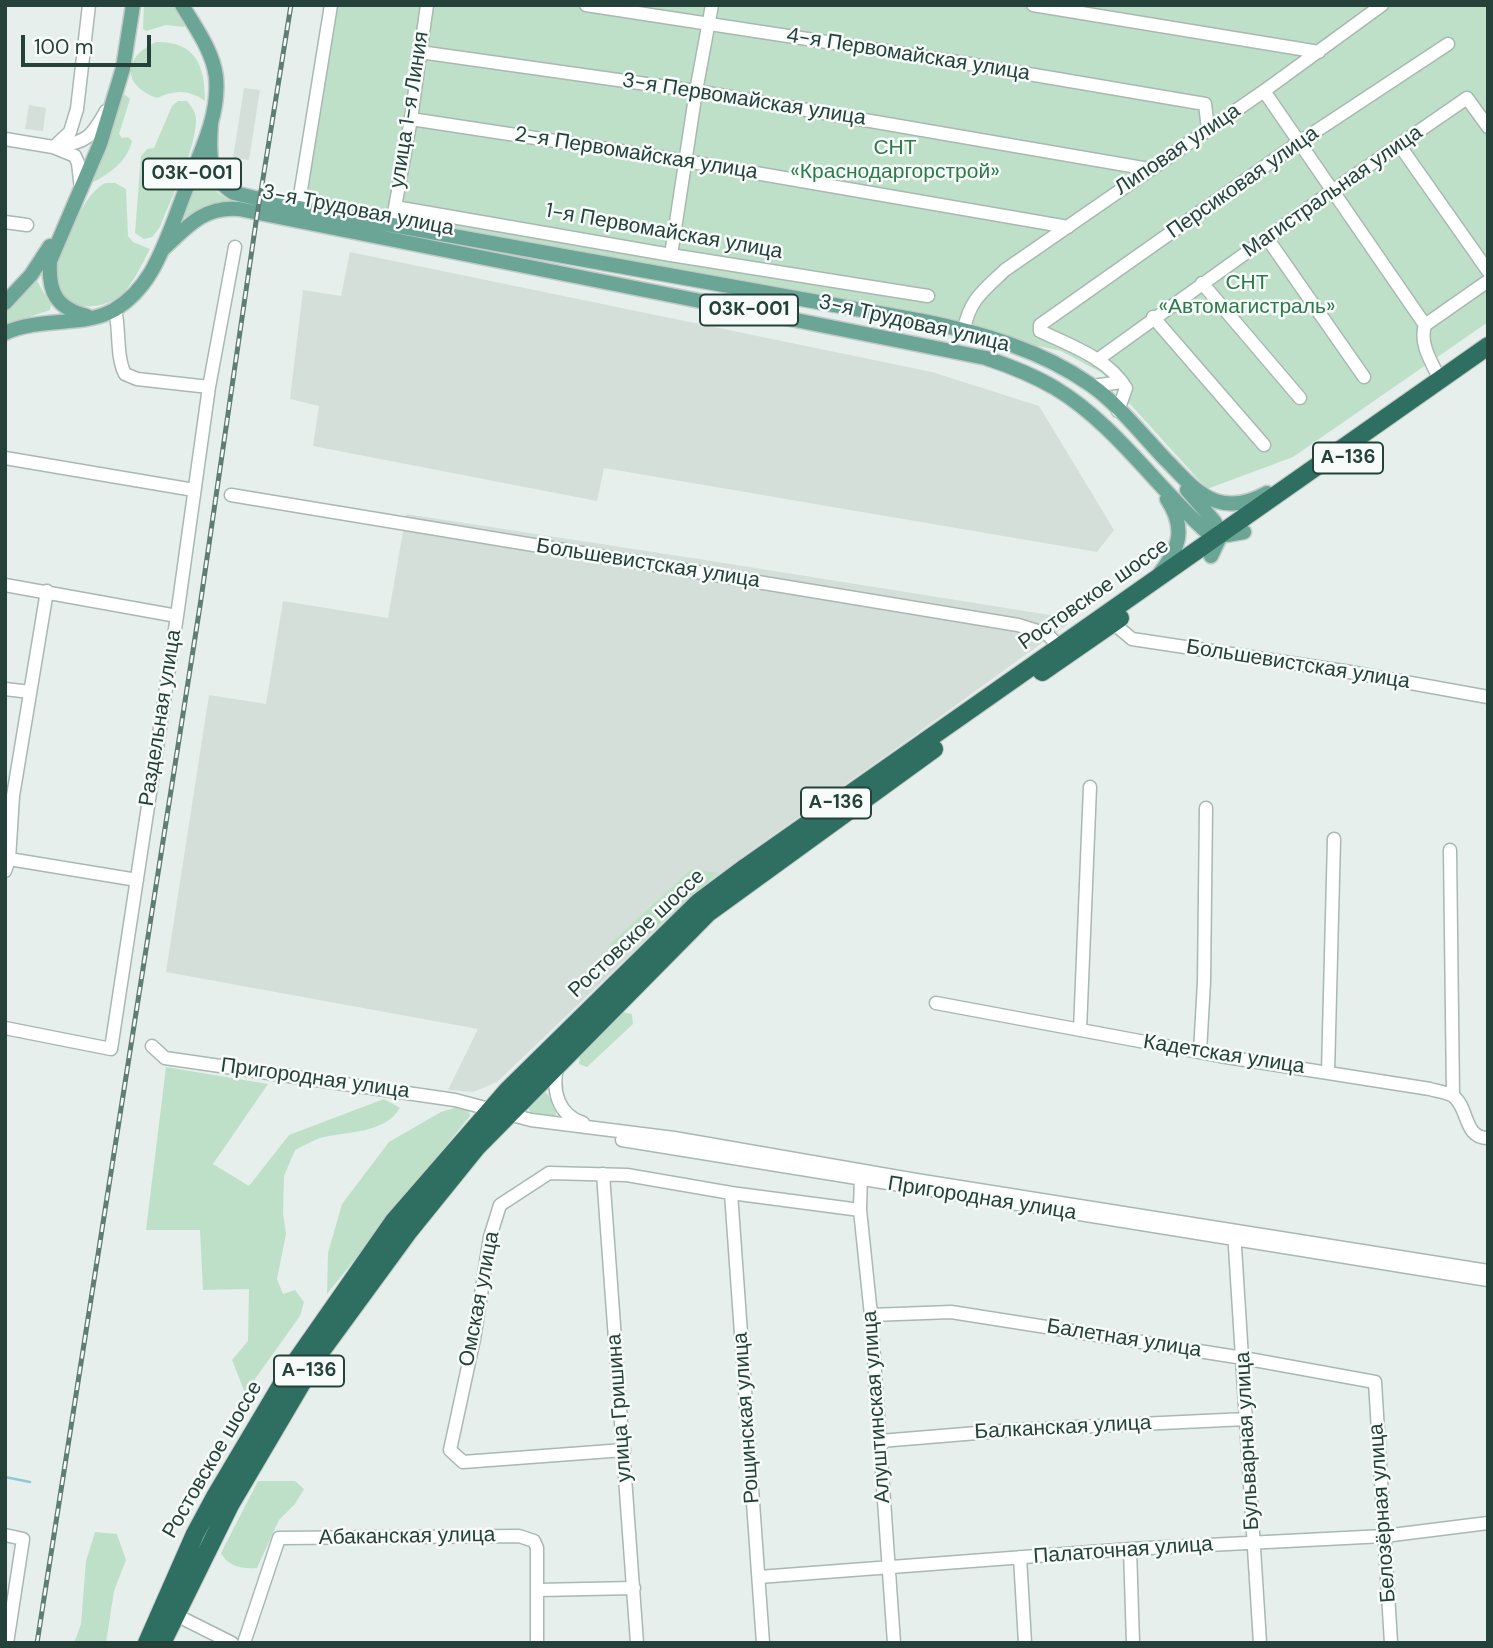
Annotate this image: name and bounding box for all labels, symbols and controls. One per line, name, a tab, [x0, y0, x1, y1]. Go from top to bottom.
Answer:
scale bar	[24, 21, 154, 65]
street label: 4-я Первомайская улица	[784, 23, 1032, 87]
street label: улица 1-я Линия	[385, 30, 435, 190]
text: 100 m	[34, 33, 94, 61]
street label: 3-я Первомайская улица	[620, 68, 868, 132]
street label: Липовая улица	[1110, 99, 1246, 201]
street label: Магистральная улица	[1238, 120, 1428, 264]
street label: Персиковая улица	[1162, 121, 1324, 245]
street label: 2-я Первомайская улица	[513, 122, 759, 186]
park label: СНТ «Краснодаргорстрой»	[790, 135, 1000, 185]
road number: 03К-001	[143, 158, 241, 190]
street label: 3-я Трудовая улица	[260, 180, 456, 242]
street label: 1-я Первомайская улица	[543, 199, 785, 265]
park label: СНТ «Автомагистраль»	[1159, 270, 1335, 320]
street label: 3-я Трудовая улица	[816, 290, 1012, 358]
road number: 03К-001	[700, 294, 798, 326]
road number: А-136	[1313, 442, 1383, 474]
street label: Большевистская улица	[534, 534, 762, 594]
street label: Ростовское шоссе	[1014, 534, 1174, 656]
street label: Раздельная улица	[135, 628, 187, 808]
street label: Большевистская улица	[1184, 635, 1412, 695]
road number: А-136	[801, 788, 871, 818]
street label: Ростовское шоссе	[564, 864, 710, 1004]
street label: Кадетская улица	[1142, 1030, 1306, 1080]
street label: Пригородная улица	[219, 1053, 411, 1105]
street label: Пригородная улица	[886, 1172, 1078, 1226]
street label: Омская улица	[455, 1229, 505, 1369]
street label: Алуштинская улица	[858, 1310, 896, 1504]
street label: Балетная улица	[1045, 1314, 1203, 1364]
street label: Рощинская улица	[728, 1331, 766, 1505]
street label: улица Гришина	[602, 1333, 638, 1483]
street label: Бульварная улица	[1231, 1351, 1265, 1531]
road number: А-136	[274, 1356, 344, 1386]
street label: Ростовское шоссе	[158, 1377, 268, 1543]
street label: Балканская улица	[974, 1411, 1152, 1445]
street label: Белозёрная улица	[1364, 1423, 1402, 1603]
street label: Абаканская улица	[318, 1523, 496, 1551]
street label: Палаточная улица	[1032, 1532, 1214, 1570]

